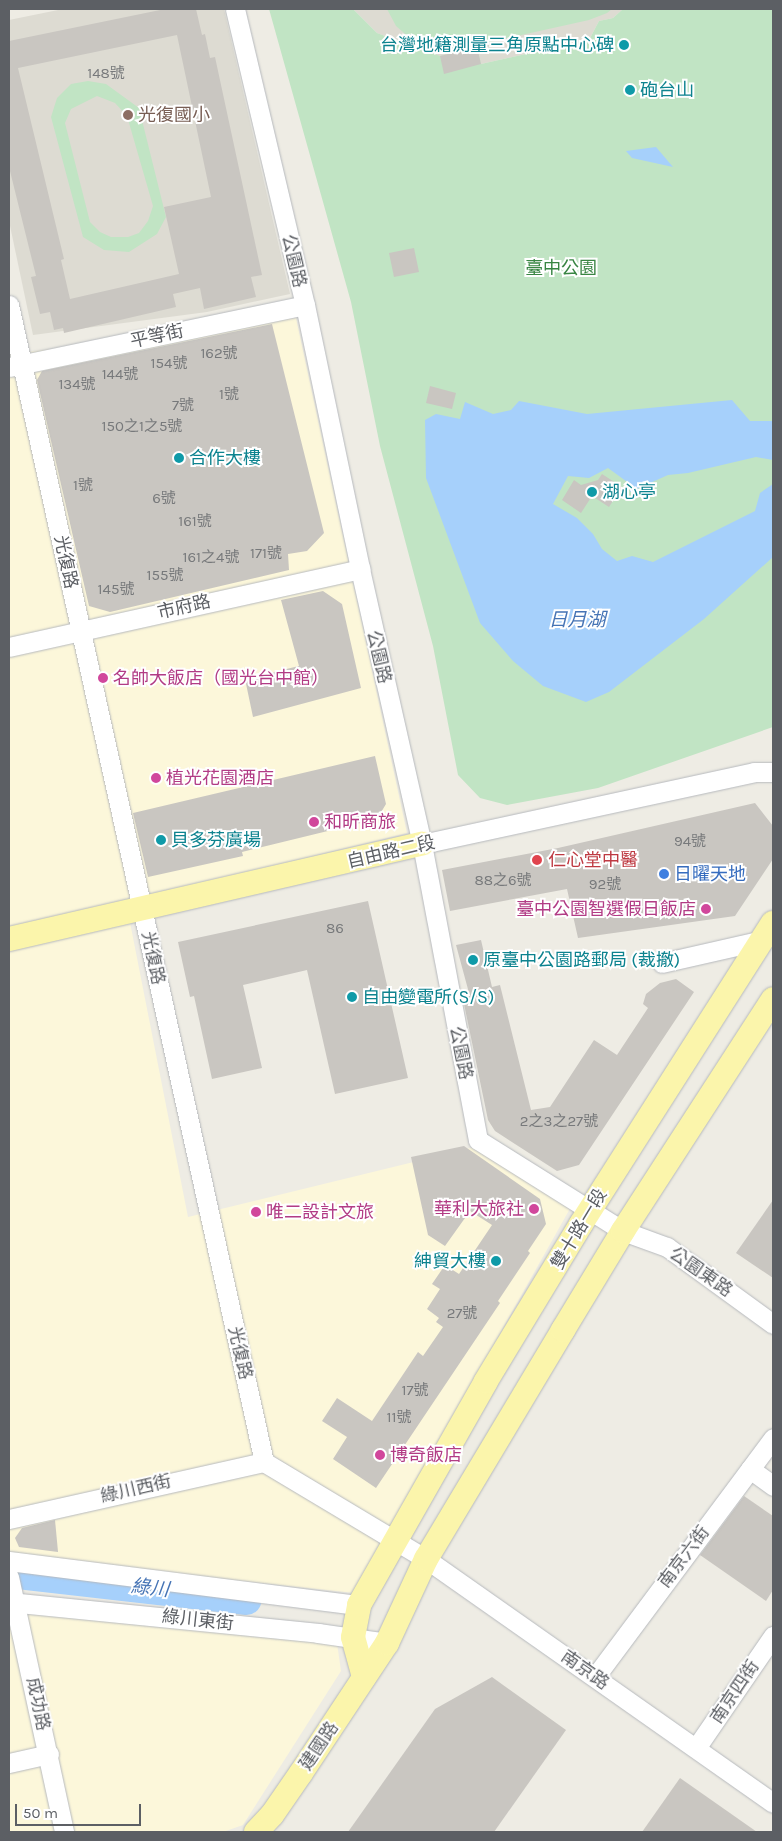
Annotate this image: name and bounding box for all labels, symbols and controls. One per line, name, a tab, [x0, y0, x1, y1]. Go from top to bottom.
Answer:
place label: 台灣地籍測量三角原點中心碑	[380, 34, 614, 56]
marker: 台灣地籍測量三角原點中心碑	[618, 39, 630, 51]
house number: 148號	[87, 65, 125, 83]
place label: 砲台山	[640, 79, 694, 101]
marker: 砲台山	[624, 84, 636, 96]
place label: 光復國小	[138, 104, 210, 126]
marker: 光復國小	[122, 109, 134, 121]
street label: 公園路	[277, 232, 311, 290]
park label: 臺中公園	[525, 257, 597, 279]
street label: 平等街	[128, 320, 186, 352]
house number: 162號	[200, 345, 238, 363]
house number: 154號	[151, 355, 187, 373]
house number: 144號	[102, 366, 138, 384]
house number: 134號	[58, 376, 96, 394]
house number: 1號	[219, 386, 239, 404]
house number: 7號	[172, 397, 194, 415]
house number: 150之1之5號	[102, 418, 182, 436]
place label: 合作大樓	[189, 447, 261, 469]
marker: 合作大樓	[173, 452, 185, 464]
house number: 1號	[73, 477, 93, 495]
place label: 湖心亭	[602, 481, 656, 503]
marker: 湖心亭	[586, 486, 598, 498]
house number: 6號	[152, 490, 176, 508]
house number: 161號	[178, 513, 212, 531]
street label: 光復路	[50, 533, 82, 591]
house number: 171號	[250, 545, 282, 563]
house number: 161之4號	[183, 549, 239, 567]
house number: 155號	[147, 567, 183, 585]
house number: 145號	[98, 581, 134, 599]
street label: 市府路	[155, 590, 213, 624]
water label: 日月湖	[549, 610, 605, 632]
street label: 公園路	[362, 628, 396, 686]
place label: 名帥大飯店（國光台中館）	[113, 667, 329, 689]
marker: 名帥大飯店（國光台中館）	[97, 672, 109, 684]
place label: 植光花園酒店	[166, 767, 274, 789]
marker: 植光花園酒店	[150, 772, 162, 784]
place label: 和昕商旅	[324, 811, 396, 833]
marker: 和昕商旅	[308, 816, 320, 828]
place label: 貝多芬廣場	[171, 829, 261, 851]
street label: 自由路二段	[345, 831, 437, 873]
house number: 94號	[674, 833, 706, 851]
marker: 貝多芬廣場	[155, 834, 167, 846]
place label: 仁心堂中醫	[548, 849, 638, 871]
marker: 仁心堂中醫	[530, 853, 544, 867]
place label: 日曜天地	[674, 863, 746, 885]
marker: 日曜天地	[658, 868, 670, 880]
house number: 88之6號	[474, 872, 532, 890]
house number: 92號	[589, 876, 621, 894]
place label: 臺中公園智選假日飯店	[516, 898, 696, 920]
marker: 臺中公園智選假日飯店	[700, 903, 712, 915]
house number: 86	[326, 920, 344, 938]
street label: 光復路	[137, 929, 169, 987]
place label: 原臺中公園路郵局 (裁撤)	[483, 949, 680, 971]
marker: 原臺中公園路郵局 (裁撤)	[467, 954, 479, 966]
place label: 自由變電所(S/S)	[362, 986, 494, 1008]
marker: 自由變電所(S/S)	[346, 991, 358, 1003]
street label: 公園路	[445, 1024, 477, 1082]
house number: 2之3之27號	[520, 1113, 598, 1131]
street label: 雙十路一段	[547, 1185, 611, 1273]
place label: 華利大旅社	[434, 1198, 524, 1220]
place label: 唯二設計文旅	[266, 1201, 374, 1223]
marker: 華利大旅社	[528, 1203, 540, 1215]
marker: 唯二設計文旅	[250, 1206, 262, 1218]
street label: 公園東路	[665, 1243, 737, 1301]
place label: 紳貿大樓	[414, 1250, 486, 1272]
marker: 紳貿大樓	[490, 1255, 502, 1267]
house number: 27號	[447, 1305, 477, 1323]
street label: 光復路	[223, 1324, 257, 1382]
house number: 17號	[402, 1382, 428, 1400]
house number: 11號	[387, 1409, 411, 1427]
place label: 博奇飯店	[390, 1444, 462, 1466]
marker: 博奇飯店	[374, 1449, 386, 1461]
street label: 綠川西街	[98, 1470, 174, 1508]
street label: 南京六街	[654, 1522, 714, 1592]
water label: 綠川	[130, 1576, 170, 1602]
street label: 綠川東街	[161, 1605, 235, 1635]
street label: 南京路	[557, 1646, 613, 1694]
street label: 南京四街	[706, 1656, 764, 1728]
street label: 成功路	[22, 1675, 54, 1733]
street label: 建國路	[295, 1718, 343, 1774]
scale bar	[18, 1794, 144, 1826]
text: 50 m	[23, 1804, 58, 1822]

